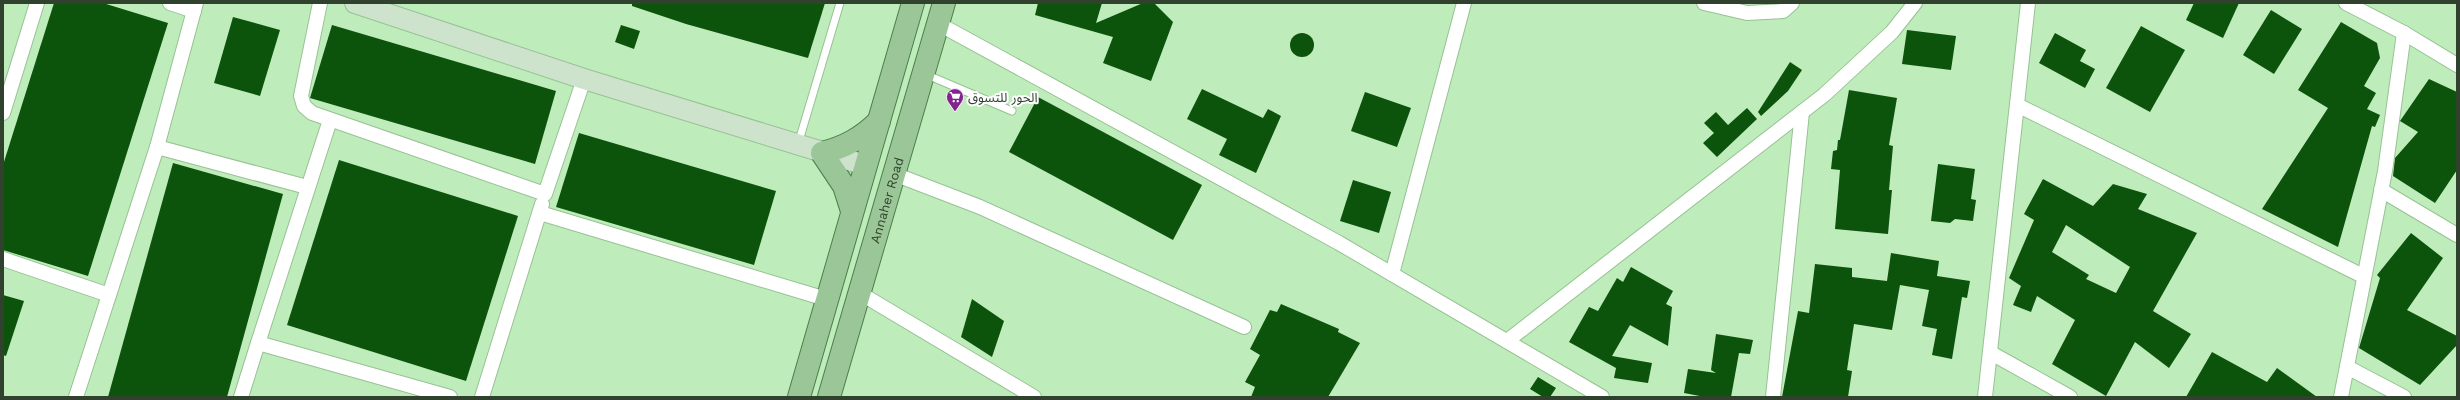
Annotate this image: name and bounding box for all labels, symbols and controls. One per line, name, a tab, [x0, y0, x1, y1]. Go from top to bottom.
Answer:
supermarket icon: الحور للتسوق	[945, 87, 965, 112]
place label: الحور للتسوق	[968, 90, 1037, 105]
street label: Annaher Road	[867, 155, 906, 245]

